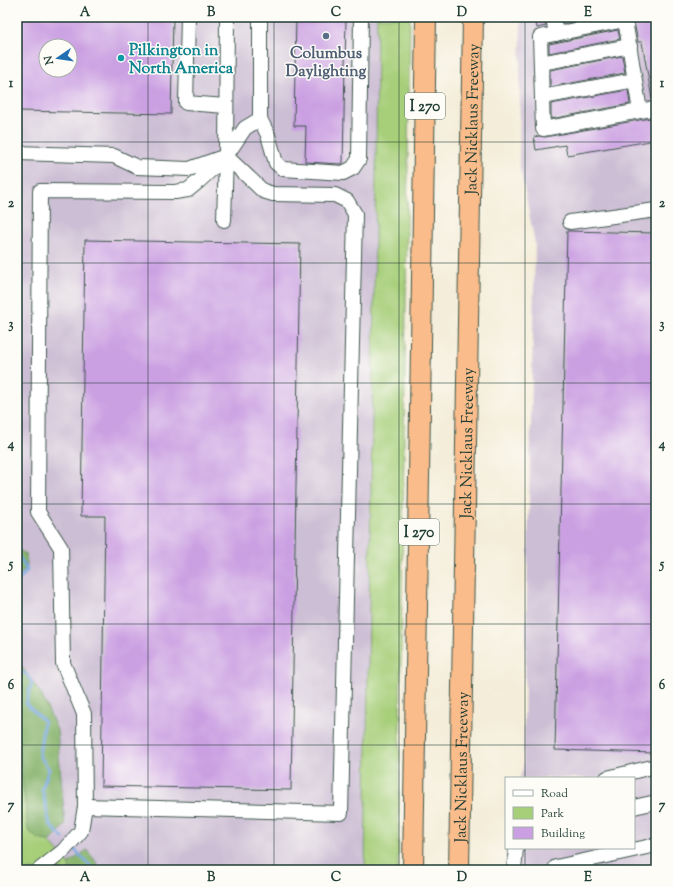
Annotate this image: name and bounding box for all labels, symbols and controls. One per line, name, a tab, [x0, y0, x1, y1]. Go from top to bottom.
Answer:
text: A	[80, 4, 91, 22]
text: B	[207, 4, 216, 22]
text: C	[331, 4, 341, 22]
text: D	[457, 4, 467, 22]
text: E	[584, 4, 592, 22]
marker: Columbus Daylighting	[321, 31, 331, 41]
north arrow	[38, 38, 78, 78]
place label: Pilkington in North America	[129, 40, 234, 81]
place label: Columbus Daylighting	[286, 43, 367, 84]
street label: Jack Nicklaus Freeway	[461, 43, 487, 196]
marker: Pilkington in North America	[116, 53, 126, 63]
text: N	[40, 54, 58, 67]
text: 1	[9, 75, 14, 93]
text: 1	[660, 75, 665, 93]
road number: I 270	[405, 93, 445, 119]
text: 2	[8, 195, 15, 213]
text: 2	[659, 195, 666, 213]
text: 3	[8, 316, 14, 334]
text: 3	[659, 316, 665, 334]
street label: Jack Nicklaus Freeway	[456, 367, 481, 520]
text: 4	[7, 436, 15, 454]
text: 4	[658, 436, 666, 454]
road number: I 270	[399, 519, 439, 545]
text: 5	[8, 556, 14, 574]
text: 5	[659, 556, 665, 574]
text: 6	[8, 677, 15, 695]
text: 6	[659, 677, 666, 695]
street label: Jack Nicklaus Freeway	[450, 691, 476, 844]
legend	[505, 777, 635, 849]
text: Road	[541, 785, 568, 803]
text: 7	[8, 797, 15, 815]
text: 7	[659, 797, 666, 815]
text: Park	[541, 805, 564, 823]
text: Building	[541, 825, 585, 843]
text: A	[80, 869, 91, 887]
text: B	[207, 869, 216, 887]
text: C	[331, 869, 341, 887]
text: D	[457, 869, 467, 887]
text: E	[584, 869, 592, 887]

